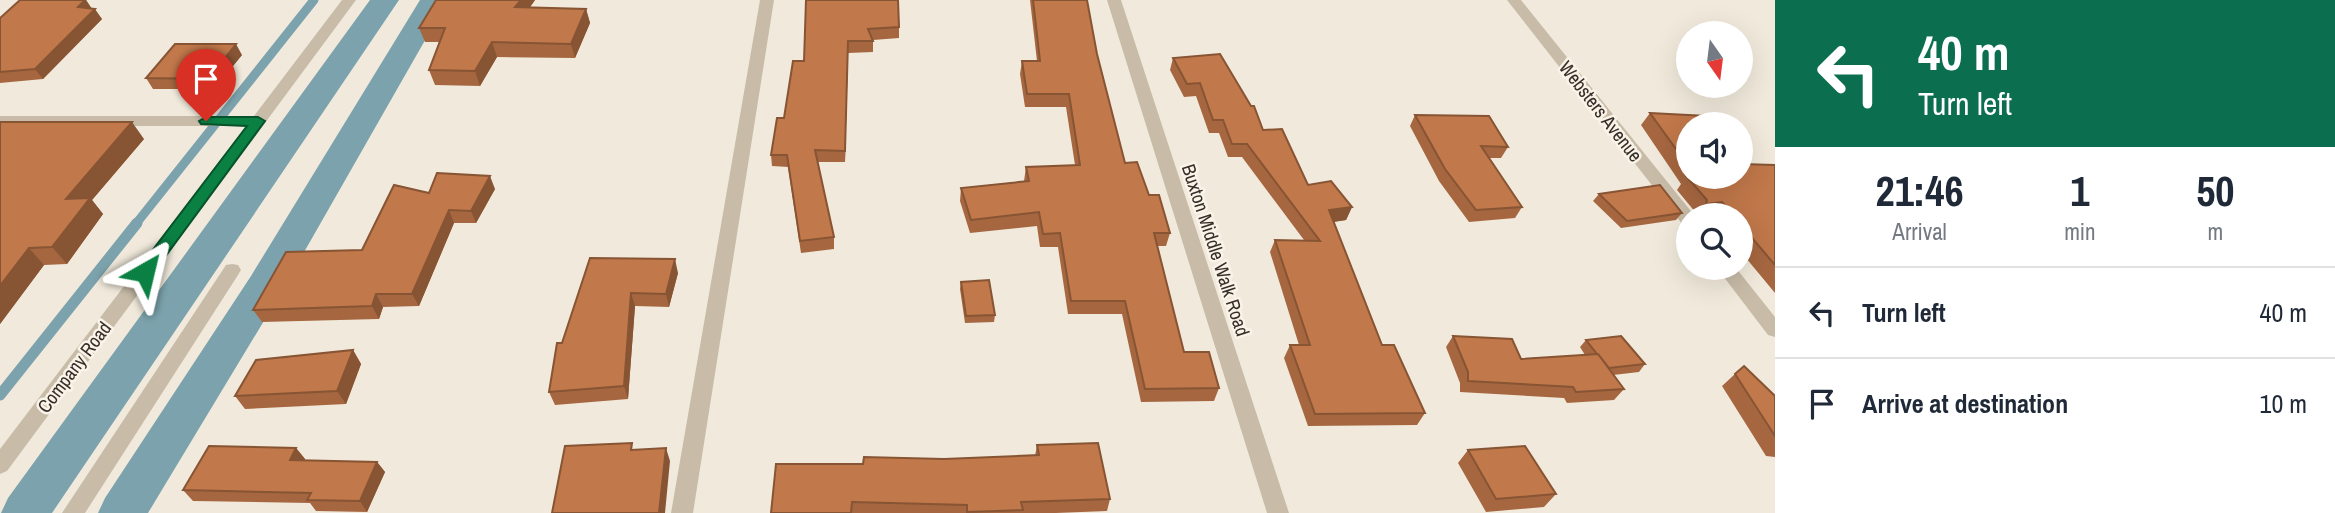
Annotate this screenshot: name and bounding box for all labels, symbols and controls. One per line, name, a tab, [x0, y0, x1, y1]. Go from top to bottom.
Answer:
text: 40 m	[1918, 19, 2010, 85]
north arrow	[1676, 21, 1754, 98]
map controls	[1676, 21, 1753, 280]
icon: left	[1803, 28, 1894, 119]
pin	[176, 49, 236, 121]
street label: Websters Avenue	[1553, 55, 1649, 167]
icon: arrive	[187, 60, 225, 98]
text: Turn left	[1918, 82, 2012, 125]
button: sound	[1676, 112, 1753, 189]
street label: Buxton Middle Walk Road	[1176, 161, 1256, 339]
text: 21:46	[1876, 163, 1964, 219]
text: 1	[2070, 163, 2089, 219]
text: 50	[2196, 163, 2234, 219]
button: search	[1676, 203, 1753, 280]
text: Arrival	[1892, 216, 1947, 247]
text: min	[2064, 216, 2096, 247]
text: m	[2207, 216, 2223, 247]
position arrow	[108, 235, 182, 309]
icon: left	[1803, 294, 1841, 332]
text: Turn left	[1862, 295, 1946, 330]
text: 40 m	[2260, 295, 2307, 330]
street label: Company Road	[31, 316, 117, 418]
icon: arrive	[1803, 385, 1841, 423]
text: Arrive at destination	[1862, 386, 2068, 421]
text: 10 m	[2260, 386, 2307, 421]

